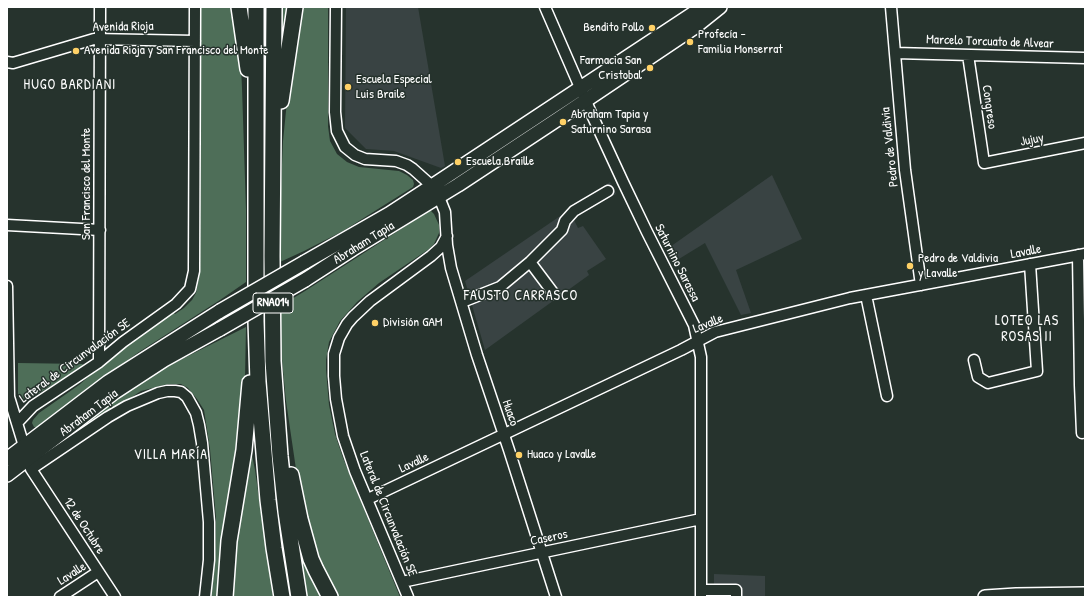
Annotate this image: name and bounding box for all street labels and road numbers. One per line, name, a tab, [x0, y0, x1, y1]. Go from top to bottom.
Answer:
street label: Avenida Rioja	[92, 19, 154, 35]
street label: Marcelo Torcuato de Alvear	[926, 32, 1054, 52]
street label: Congreso	[978, 84, 1000, 130]
street label: Pedro de Valdivia	[878, 106, 902, 188]
street label: San Francisco del Monte	[79, 128, 95, 240]
street label: Jujuy	[1019, 130, 1045, 150]
street label: Abraham Tapia	[331, 218, 397, 268]
street label: Saturnino Sarassa	[651, 222, 703, 304]
street label: Lavalle	[1009, 241, 1043, 263]
road number: RNA014	[253, 293, 293, 313]
street label: Lavalle	[691, 311, 725, 337]
street label: Lateral de Circunvalación SE	[17, 316, 133, 406]
street label: Abraham Tapia	[57, 386, 121, 440]
street label: Huaco	[498, 398, 522, 428]
street label: Lateral de Circunvalación SE	[356, 449, 420, 579]
street label: Lavalle	[397, 449, 431, 477]
street label: 12 de Octubre	[60, 495, 108, 557]
street label: Caseros	[529, 526, 569, 550]
street label: Lavalle	[55, 559, 89, 589]

